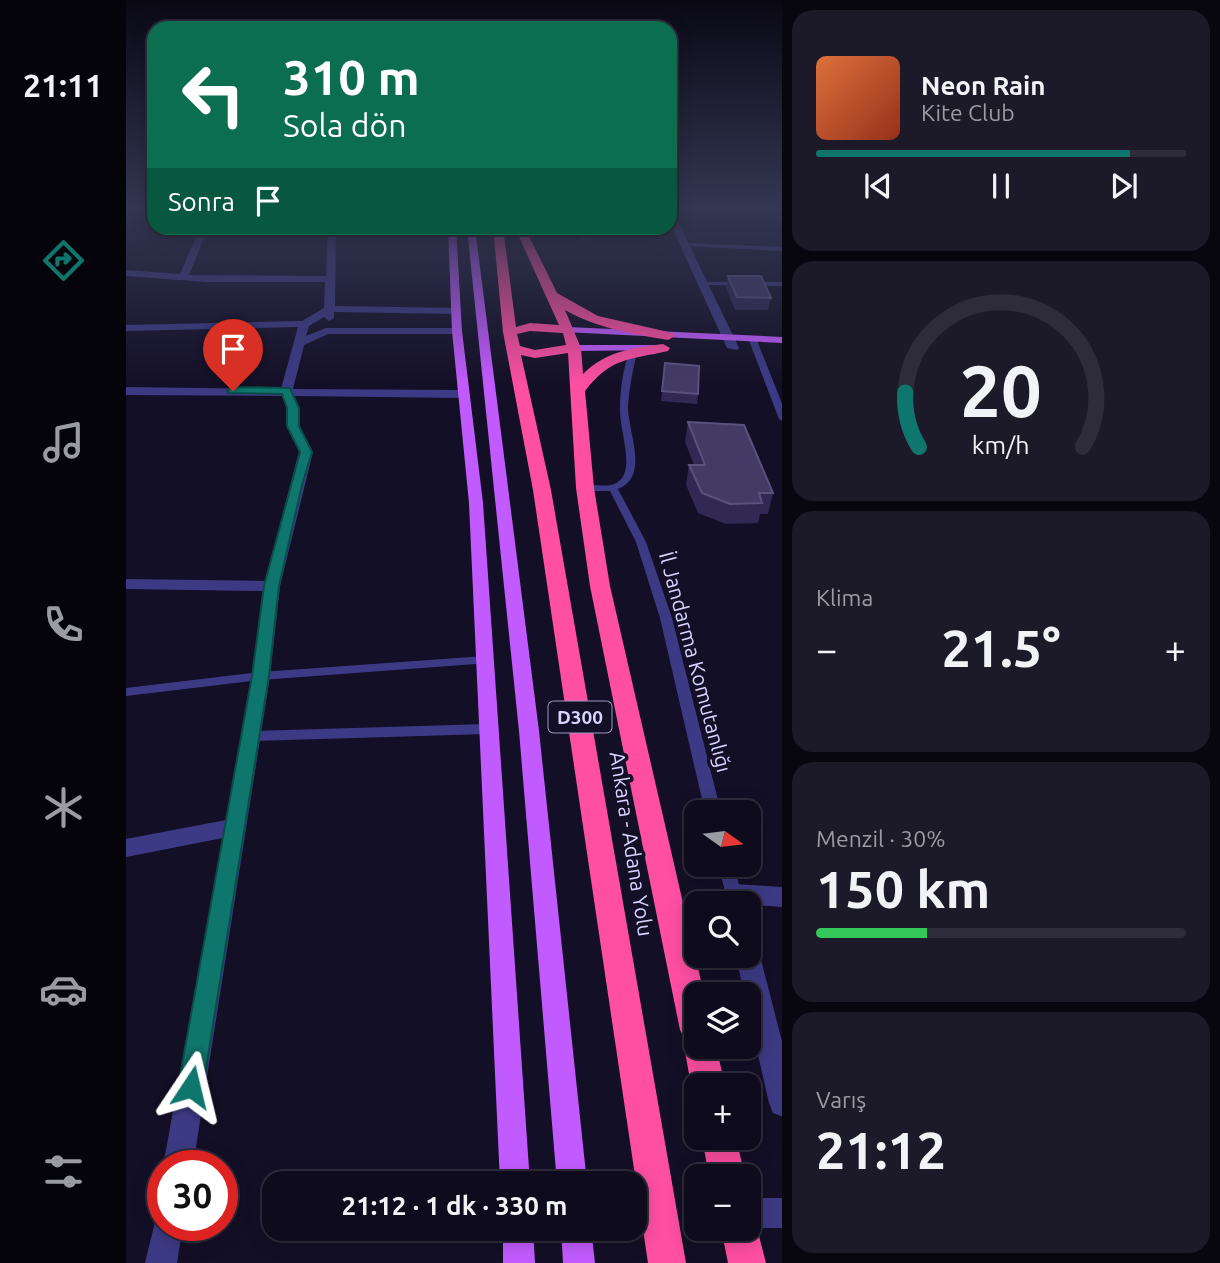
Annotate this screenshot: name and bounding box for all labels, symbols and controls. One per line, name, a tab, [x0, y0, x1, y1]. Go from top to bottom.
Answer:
icon: left	[168, 49, 259, 140]
text: 310 m	[283, 49, 420, 104]
text: 21:11	[23, 67, 103, 103]
text: Neon Rain	[921, 71, 1046, 100]
text: Kite Club	[921, 100, 1015, 125]
text: Sola dön	[283, 107, 406, 143]
icon: previous	[859, 167, 897, 205]
icon: pause	[982, 167, 1020, 205]
icon: next	[1105, 167, 1143, 205]
icon: arrive	[249, 182, 287, 220]
text: Sonra	[168, 187, 235, 216]
icon: directions	[39, 236, 88, 285]
pin	[203, 319, 263, 391]
icon: arrive	[214, 330, 252, 368]
text: 20	[960, 349, 1042, 431]
icon: music	[39, 418, 88, 467]
text: km/h	[972, 431, 1030, 459]
street label: İl Jandarma Komutanlığı	[655, 549, 737, 775]
text: Klima	[816, 585, 873, 610]
icon: phone	[39, 600, 88, 649]
text: 21.5°	[941, 619, 1061, 677]
text: −	[816, 628, 837, 670]
text: +	[1165, 628, 1186, 670]
road number: D300	[548, 702, 612, 732]
street label: Ankara - Adana Yolu	[606, 750, 658, 938]
icon: climate	[39, 783, 88, 832]
north arrow	[684, 800, 761, 877]
map controls	[684, 800, 761, 1241]
text: Menzil · 30%	[816, 826, 946, 851]
text: 150 km	[816, 860, 990, 918]
button: search	[684, 891, 761, 968]
icon: car	[39, 965, 88, 1014]
button: layers	[684, 982, 761, 1059]
position arrow	[154, 1050, 228, 1124]
button: +	[684, 1073, 761, 1150]
text: Varış	[816, 1087, 866, 1112]
text: 21:12	[816, 1121, 946, 1179]
icon: filters	[39, 1147, 88, 1196]
speed limit sign: 30	[147, 1150, 238, 1241]
button: −	[684, 1164, 761, 1241]
text: 21:12 · 1 dk · 330 m	[341, 1191, 568, 1220]

